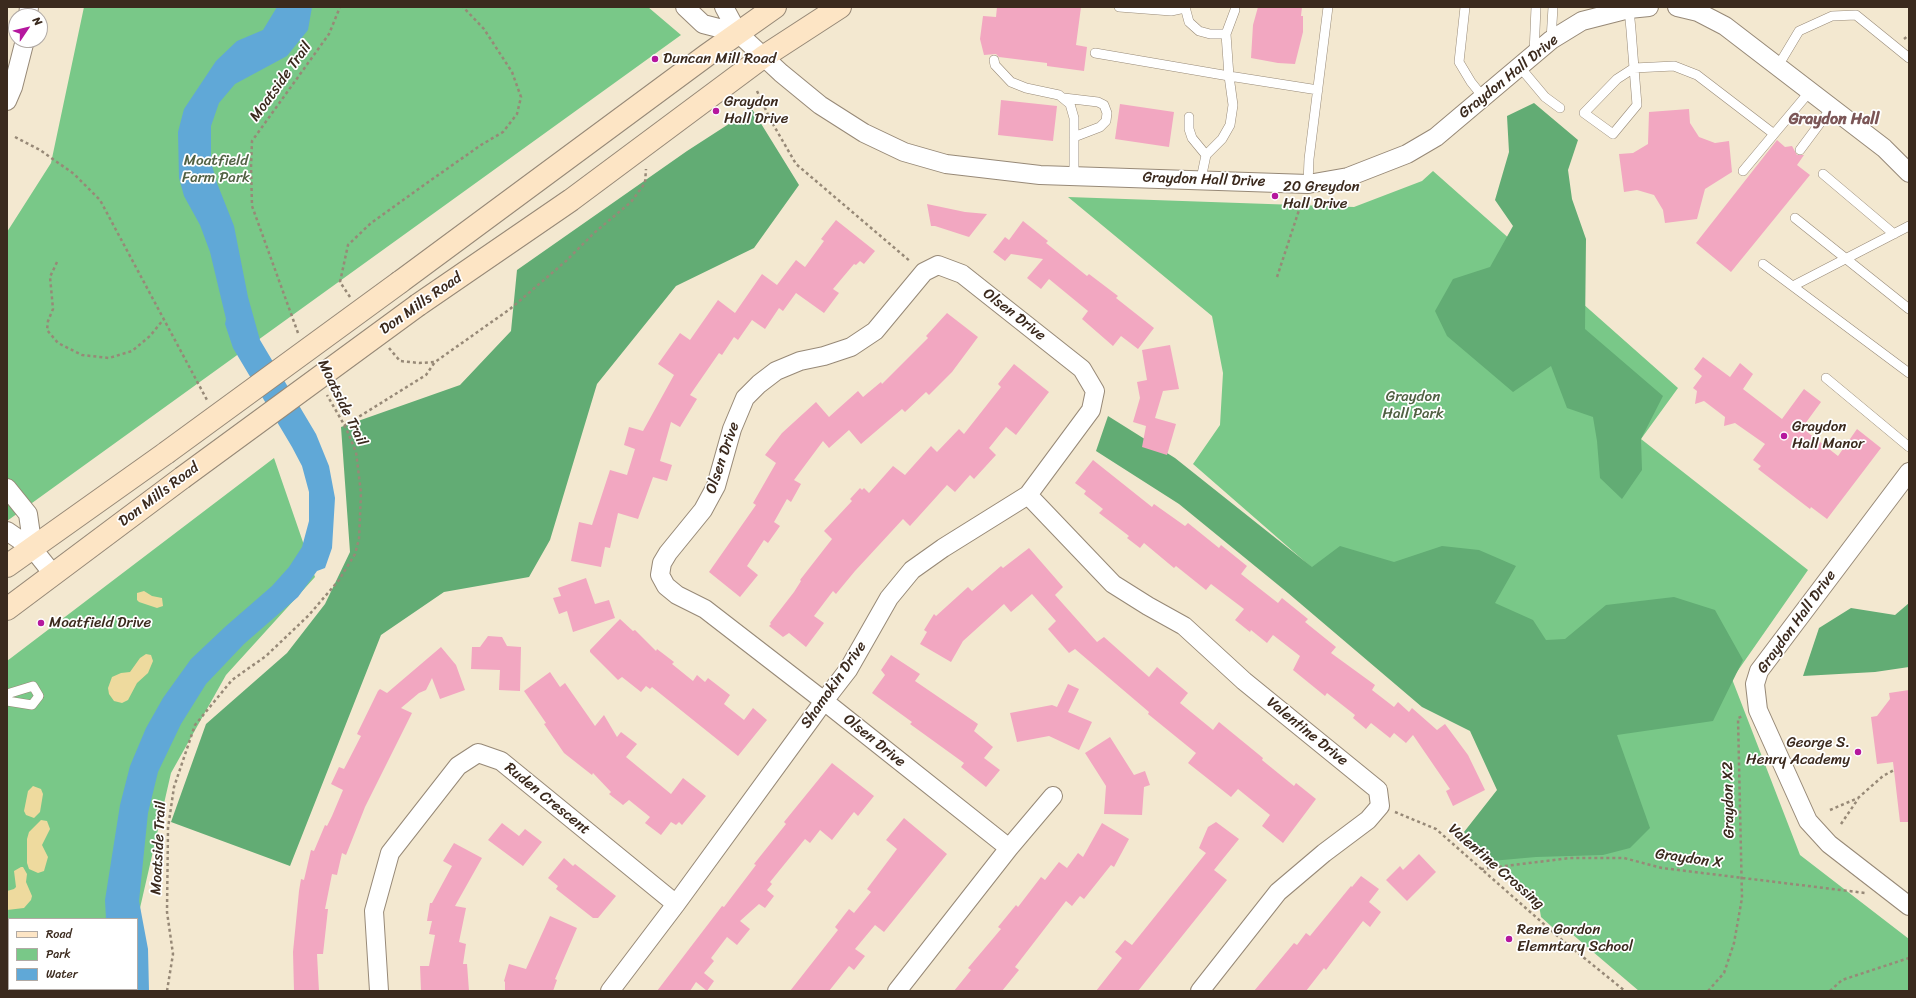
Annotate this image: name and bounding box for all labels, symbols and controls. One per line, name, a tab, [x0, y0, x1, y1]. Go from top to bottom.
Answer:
north arrow	[8, 8, 48, 48]
text: N	[27, 13, 47, 30]
street label: Graydon Hall Drive	[1456, 31, 1562, 123]
street label: Moatside Trail	[246, 39, 316, 125]
place label: Duncan Mill Road	[663, 50, 776, 68]
marker: Duncan Mill Road	[650, 54, 660, 64]
place label: Graydon Hall Drive	[724, 93, 789, 128]
marker: Graydon Hall Drive	[711, 106, 721, 116]
district label: Graydon Hall	[1789, 110, 1879, 130]
park label: Moatfield Farm Park	[182, 152, 250, 187]
street label: Graydon Hall Drive	[1142, 169, 1266, 191]
place label: 20 Greydon Hall Drive	[1283, 178, 1360, 213]
marker: 20 Greydon Hall Drive	[1270, 191, 1280, 201]
street label: Don Mills Road	[377, 269, 465, 339]
street label: Olsen Drive	[979, 285, 1049, 345]
street label: Moatside Trail	[313, 357, 371, 449]
park label: Graydon Hall Park	[1382, 388, 1444, 423]
place label: Graydon Hall Manor	[1792, 418, 1864, 453]
street label: Olsen Drive	[702, 420, 744, 496]
marker: Graydon Hall Manor	[1779, 431, 1789, 441]
street label: Don Mills Road	[115, 459, 203, 531]
street label: Graydon Hall Drive	[1754, 567, 1840, 677]
place label: Moatfield Drive	[49, 614, 151, 632]
marker: Moatfield Drive	[36, 618, 46, 628]
street label: Shamokin Drive	[797, 638, 871, 732]
street label: Valentine Drive	[1263, 694, 1351, 770]
street label: Olsen Drive	[839, 711, 909, 771]
place label: George S. Henry Academy	[1746, 734, 1850, 769]
marker: George S. Henry Academy	[1853, 747, 1863, 757]
street label: Ruden Crescent	[501, 759, 593, 839]
street label: Graydon X2	[1719, 761, 1739, 839]
street label: Moatside Trail	[148, 801, 170, 895]
street label: Valentine Crossing	[1444, 820, 1548, 914]
street label: Graydon X	[1654, 845, 1724, 873]
legend	[8, 918, 138, 990]
place label: Rene Gordon Elemntary School	[1517, 921, 1633, 956]
text: Road	[46, 923, 72, 945]
marker: Rene Gordon Elemntary School	[1504, 934, 1514, 944]
text: Park	[46, 943, 71, 965]
text: Water	[46, 963, 78, 985]

